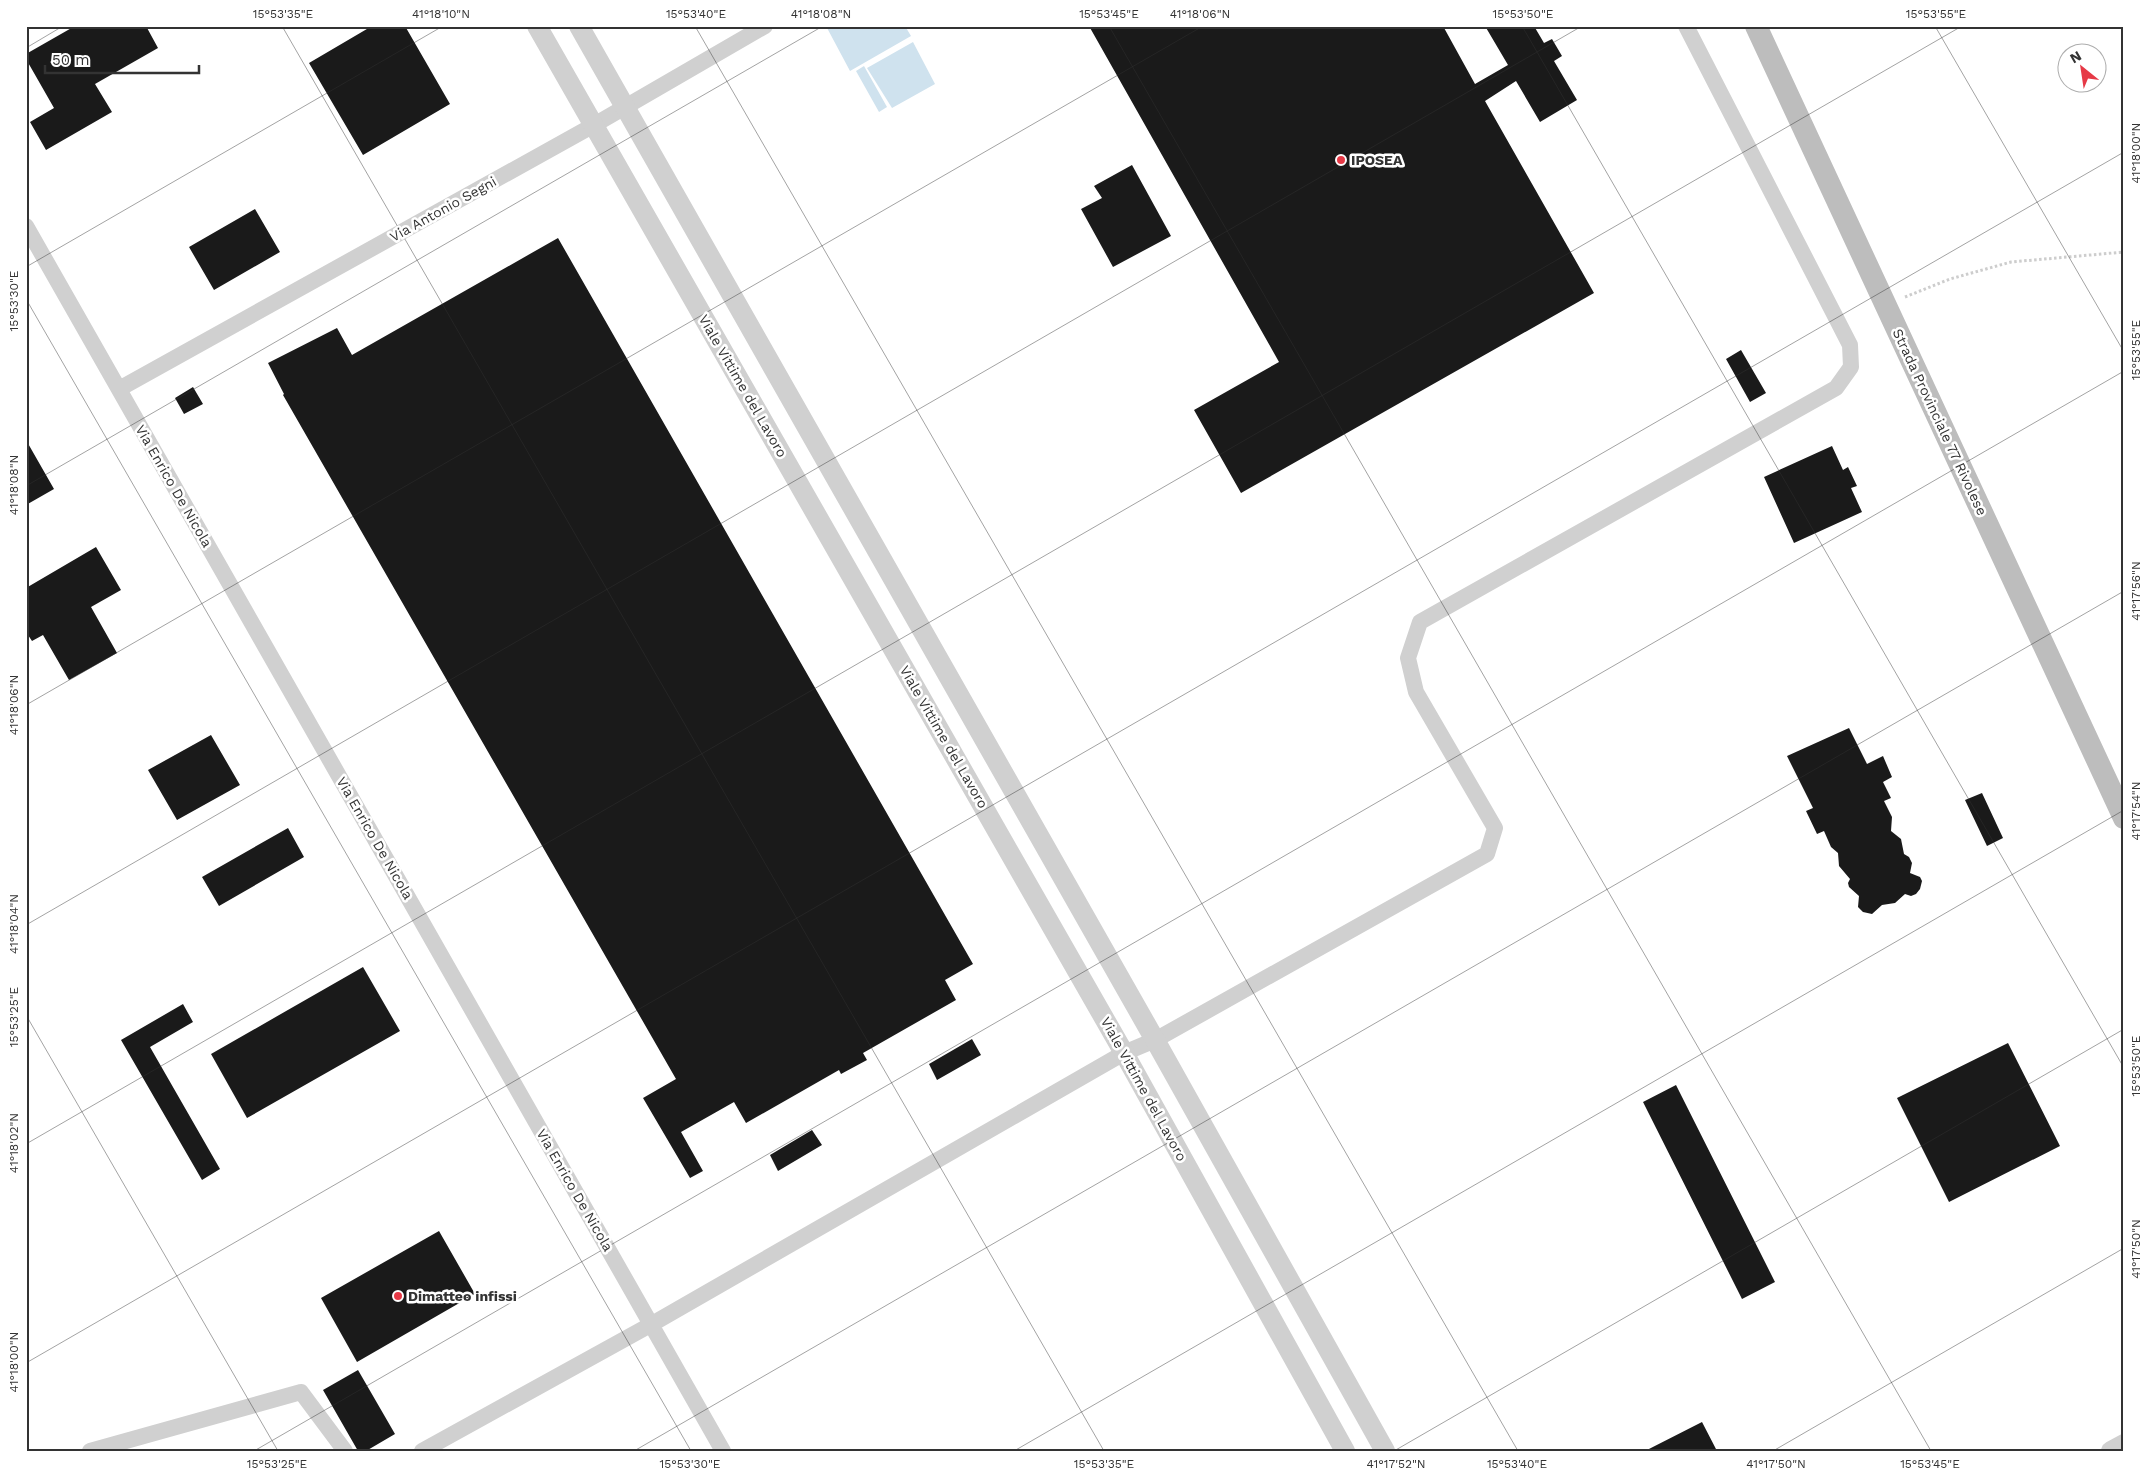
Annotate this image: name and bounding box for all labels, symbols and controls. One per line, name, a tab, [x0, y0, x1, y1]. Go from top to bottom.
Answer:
text: 15°53'35"E	[253, 7, 314, 21]
text: 41°18'10"N	[412, 7, 470, 21]
text: 15°53'40"E	[666, 7, 726, 21]
text: 41°18'08"N	[791, 7, 851, 21]
text: 15°53'45"E	[1079, 7, 1139, 21]
text: 41°18'06"N	[1170, 7, 1230, 21]
text: 15°53'50"E	[1493, 7, 1554, 21]
text: 15°53'55"E	[1906, 7, 1967, 21]
scale bar	[45, 42, 199, 74]
north arrow	[2058, 42, 2108, 92]
text: N	[2067, 47, 2084, 66]
text: 50 m	[52, 51, 89, 69]
text: 41°18'00"N	[2129, 123, 2143, 183]
place label: IPOSEA	[1351, 152, 1403, 168]
marker: IPOSEA	[1335, 154, 1347, 166]
street label: Via Antonio Segni	[387, 173, 499, 245]
text: 15°53'30"E	[7, 270, 21, 331]
street label: Viale Vittime del Lavoro	[696, 312, 790, 460]
text: 15°53'55"E	[2129, 319, 2143, 380]
street label: Strada Provinciale 77 Rivolese	[1890, 326, 1990, 518]
street label: Via Enrico De Nicola	[132, 422, 216, 550]
text: 41°18'08"N	[7, 455, 21, 515]
text: 41°17'56"N	[2129, 561, 2143, 621]
street label: Viale Vittime del Lavoro	[897, 663, 991, 811]
text: 41°18'06"N	[7, 675, 21, 735]
street label: Via Enrico De Nicola	[333, 774, 417, 902]
text: 41°17'54"N	[2129, 782, 2143, 840]
text: 41°18'04"N	[7, 894, 21, 954]
text: 15°53'25"E	[7, 986, 21, 1047]
street label: Viale Vittime del Lavoro	[1098, 1014, 1190, 1164]
text: 15°53'50"E	[2129, 1035, 2143, 1096]
text: 41°18'02"N	[7, 1113, 21, 1173]
street label: Via Enrico De Nicola	[533, 1126, 617, 1254]
text: 41°17'50"N	[2129, 1219, 2143, 1279]
place label: Dimatteo infissi	[408, 1288, 517, 1304]
marker: Dimatteo infissi	[392, 1290, 404, 1302]
text: 41°18'00"N	[7, 1332, 21, 1392]
text: 15°53'25"E	[247, 1457, 308, 1471]
text: 15°53'30"E	[660, 1457, 721, 1471]
text: 15°53'35"E	[1074, 1457, 1135, 1471]
text: 41°17'52"N	[1366, 1457, 1426, 1471]
text: 15°53'40"E	[1487, 1457, 1547, 1471]
text: 41°17'50"N	[1746, 1457, 1806, 1471]
text: 15°53'45"E	[1900, 1457, 1960, 1471]

